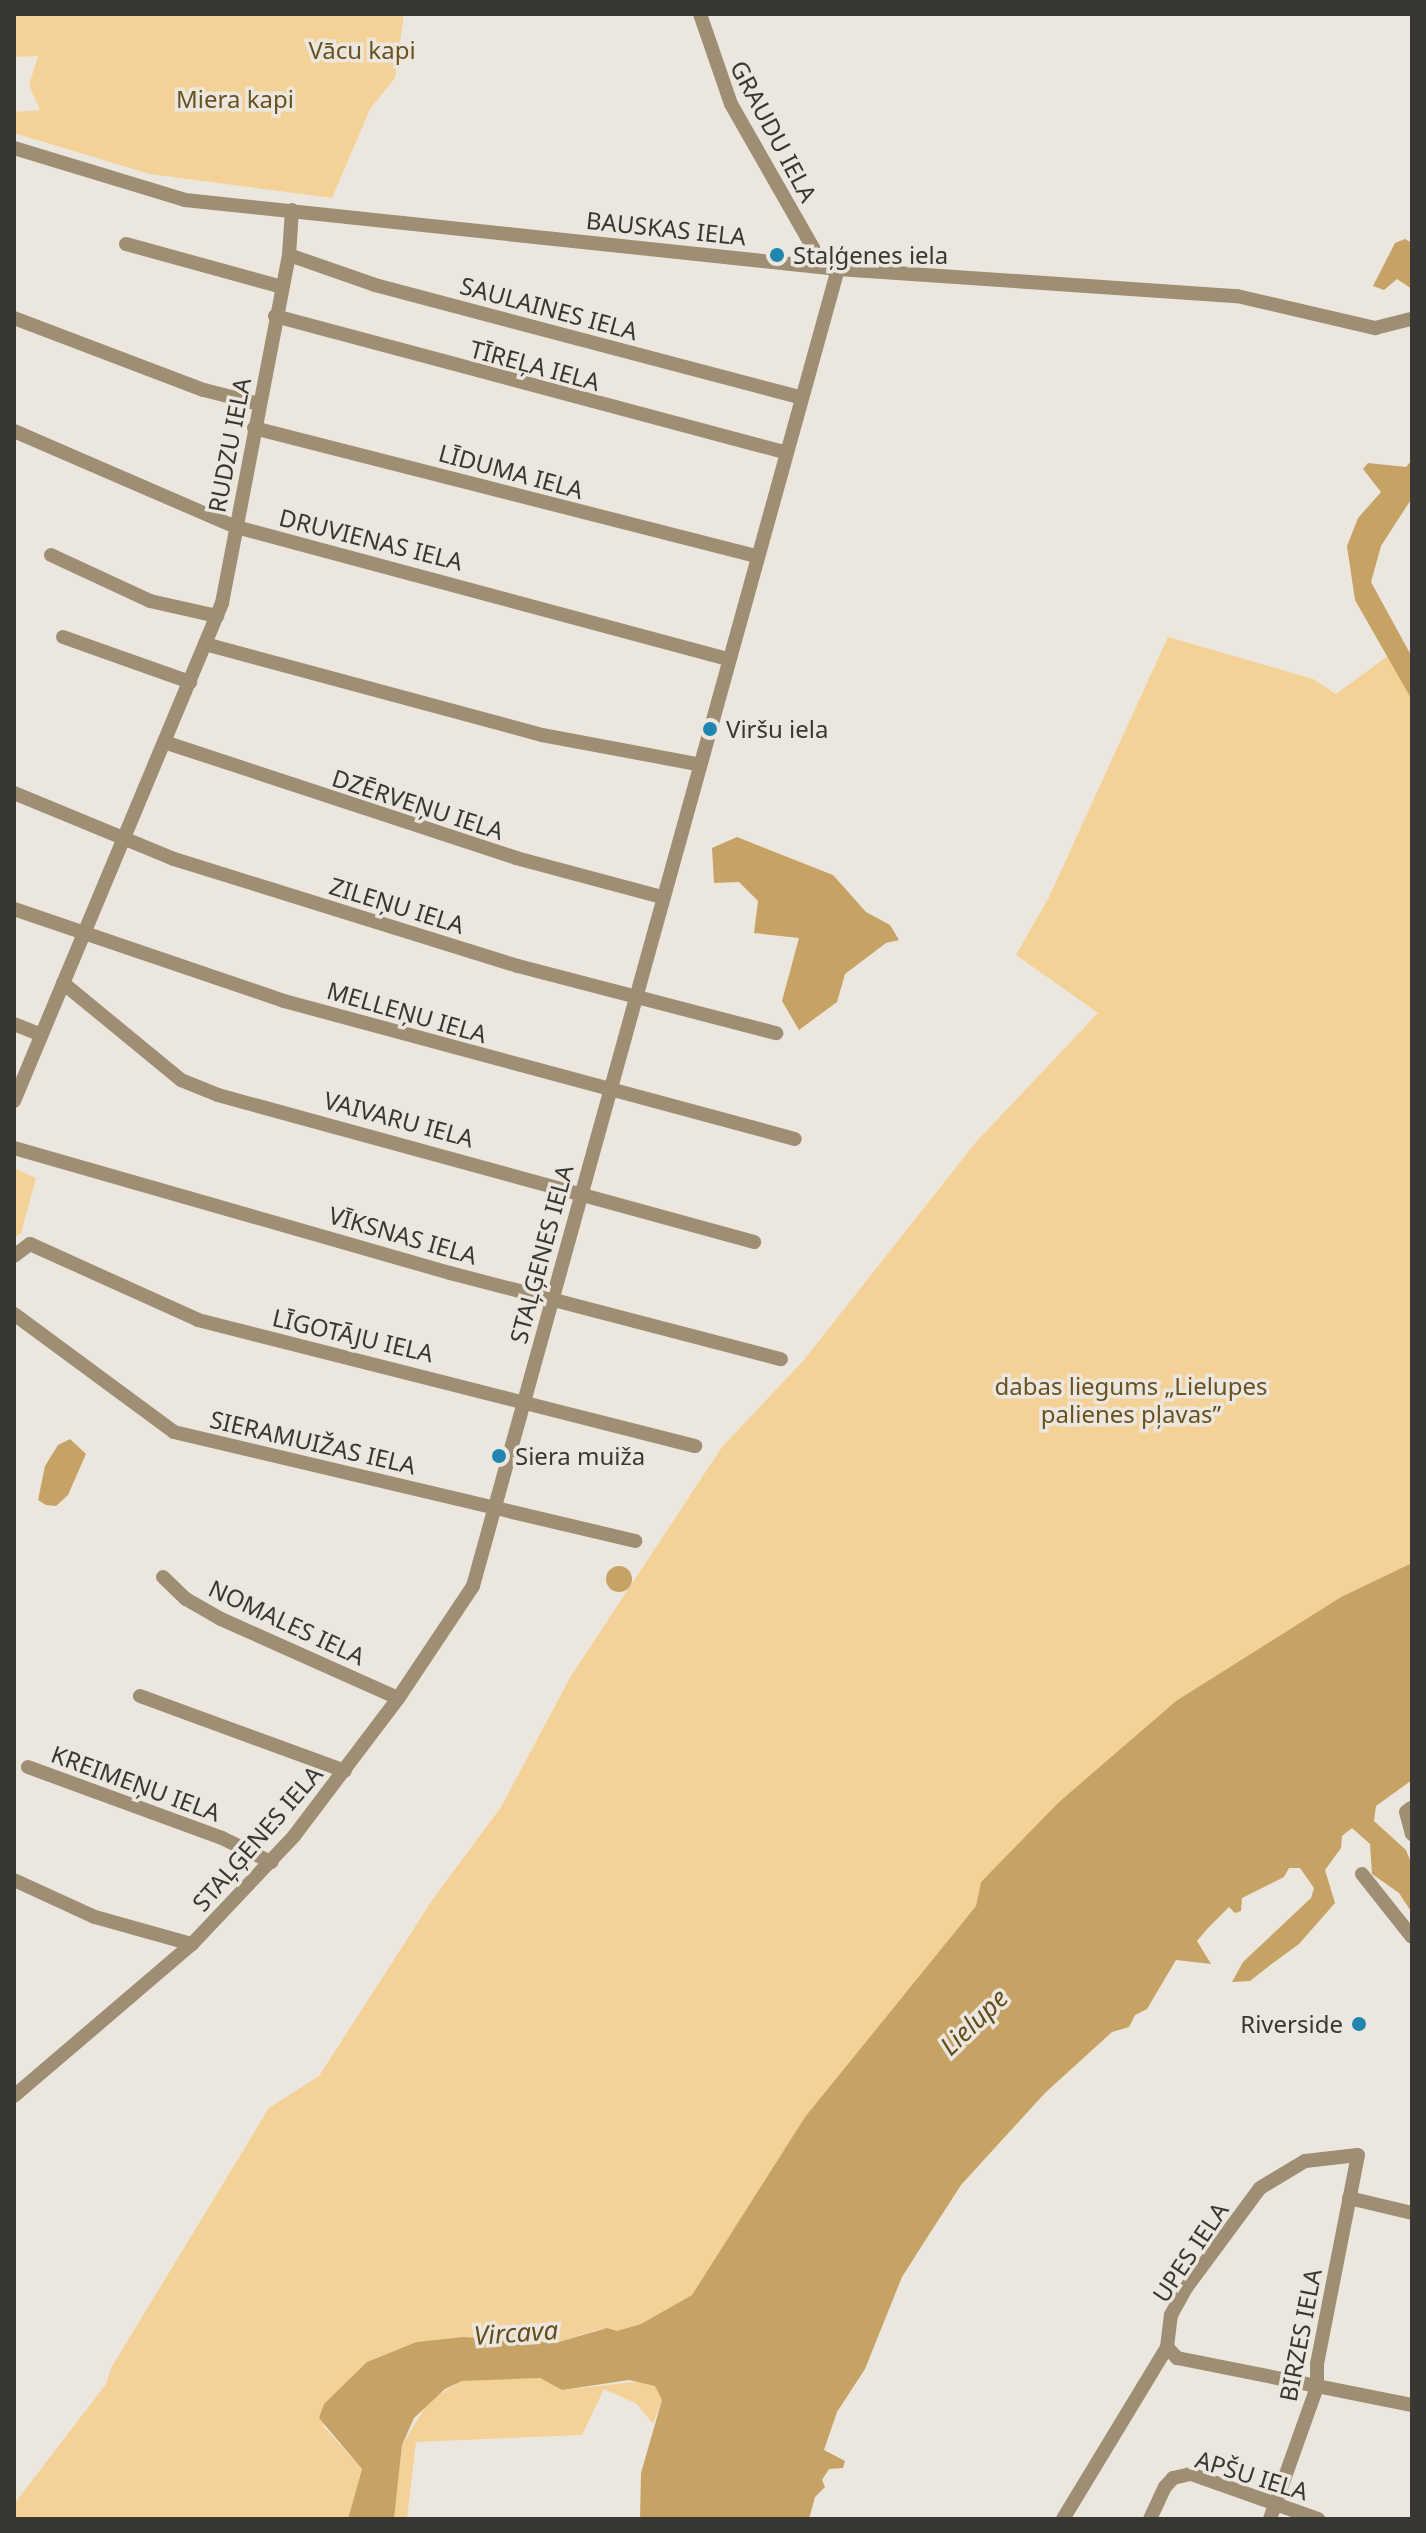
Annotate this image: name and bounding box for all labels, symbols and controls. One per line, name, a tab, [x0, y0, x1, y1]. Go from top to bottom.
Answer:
park label: Vācu kapi	[308, 36, 416, 64]
street label: GRAUDU IELA	[725, 55, 823, 207]
park label: Miera kapi	[176, 85, 294, 113]
street label: BAUSKAS IELA	[585, 205, 747, 251]
place label: Staļģenes iela	[793, 241, 948, 269]
marker: Staļģenes iela	[768, 246, 786, 264]
street label: SAULAINES IELA	[457, 270, 641, 346]
street label: TĪREĻA IELA	[467, 334, 603, 396]
street label: RUDZU IELA	[202, 375, 256, 515]
street label: LĪDUMA IELA	[436, 438, 586, 504]
street label: DRUVIENAS IELA	[276, 502, 466, 576]
place label: Viršu iela	[726, 715, 828, 743]
marker: Viršu iela	[701, 720, 719, 738]
street label: DZĒRVEŅU IELA	[329, 763, 507, 845]
street label: ZILEŅU IELA	[326, 871, 468, 939]
street label: MELLEŅU IELA	[324, 975, 490, 1049]
street label: VAIVARU IELA	[321, 1085, 477, 1153]
street label: STAĻĢENES IELA	[503, 1162, 579, 1346]
street label: VĪKSNAS IELA	[326, 1200, 480, 1270]
street label: LĪGOTĀJU IELA	[270, 1303, 436, 1367]
park label: dabas liegums „Lielupes palienes pļavas”	[995, 1372, 1267, 1428]
street label: SIERAMUIŽAS IELA	[207, 1404, 419, 1480]
place label: Siera muiža	[515, 1442, 645, 1470]
marker: Siera muiža	[490, 1447, 508, 1465]
street label: NOMALES IELA	[204, 1573, 370, 1671]
street label: KREIMEŅU IELA	[48, 1739, 224, 1827]
street label: STAĻĢENES IELA	[186, 1759, 328, 1917]
water label: Lielupe	[934, 1982, 1014, 2062]
place label: Riverside	[1240, 2010, 1343, 2038]
marker: Riverside	[1350, 2015, 1368, 2033]
street label: UPES IELA	[1146, 2197, 1234, 2307]
street label: BIRZES IELA	[1273, 2266, 1327, 2404]
water label: Vircava	[473, 2314, 559, 2352]
street label: APŠU IELA	[1192, 2444, 1312, 2506]

